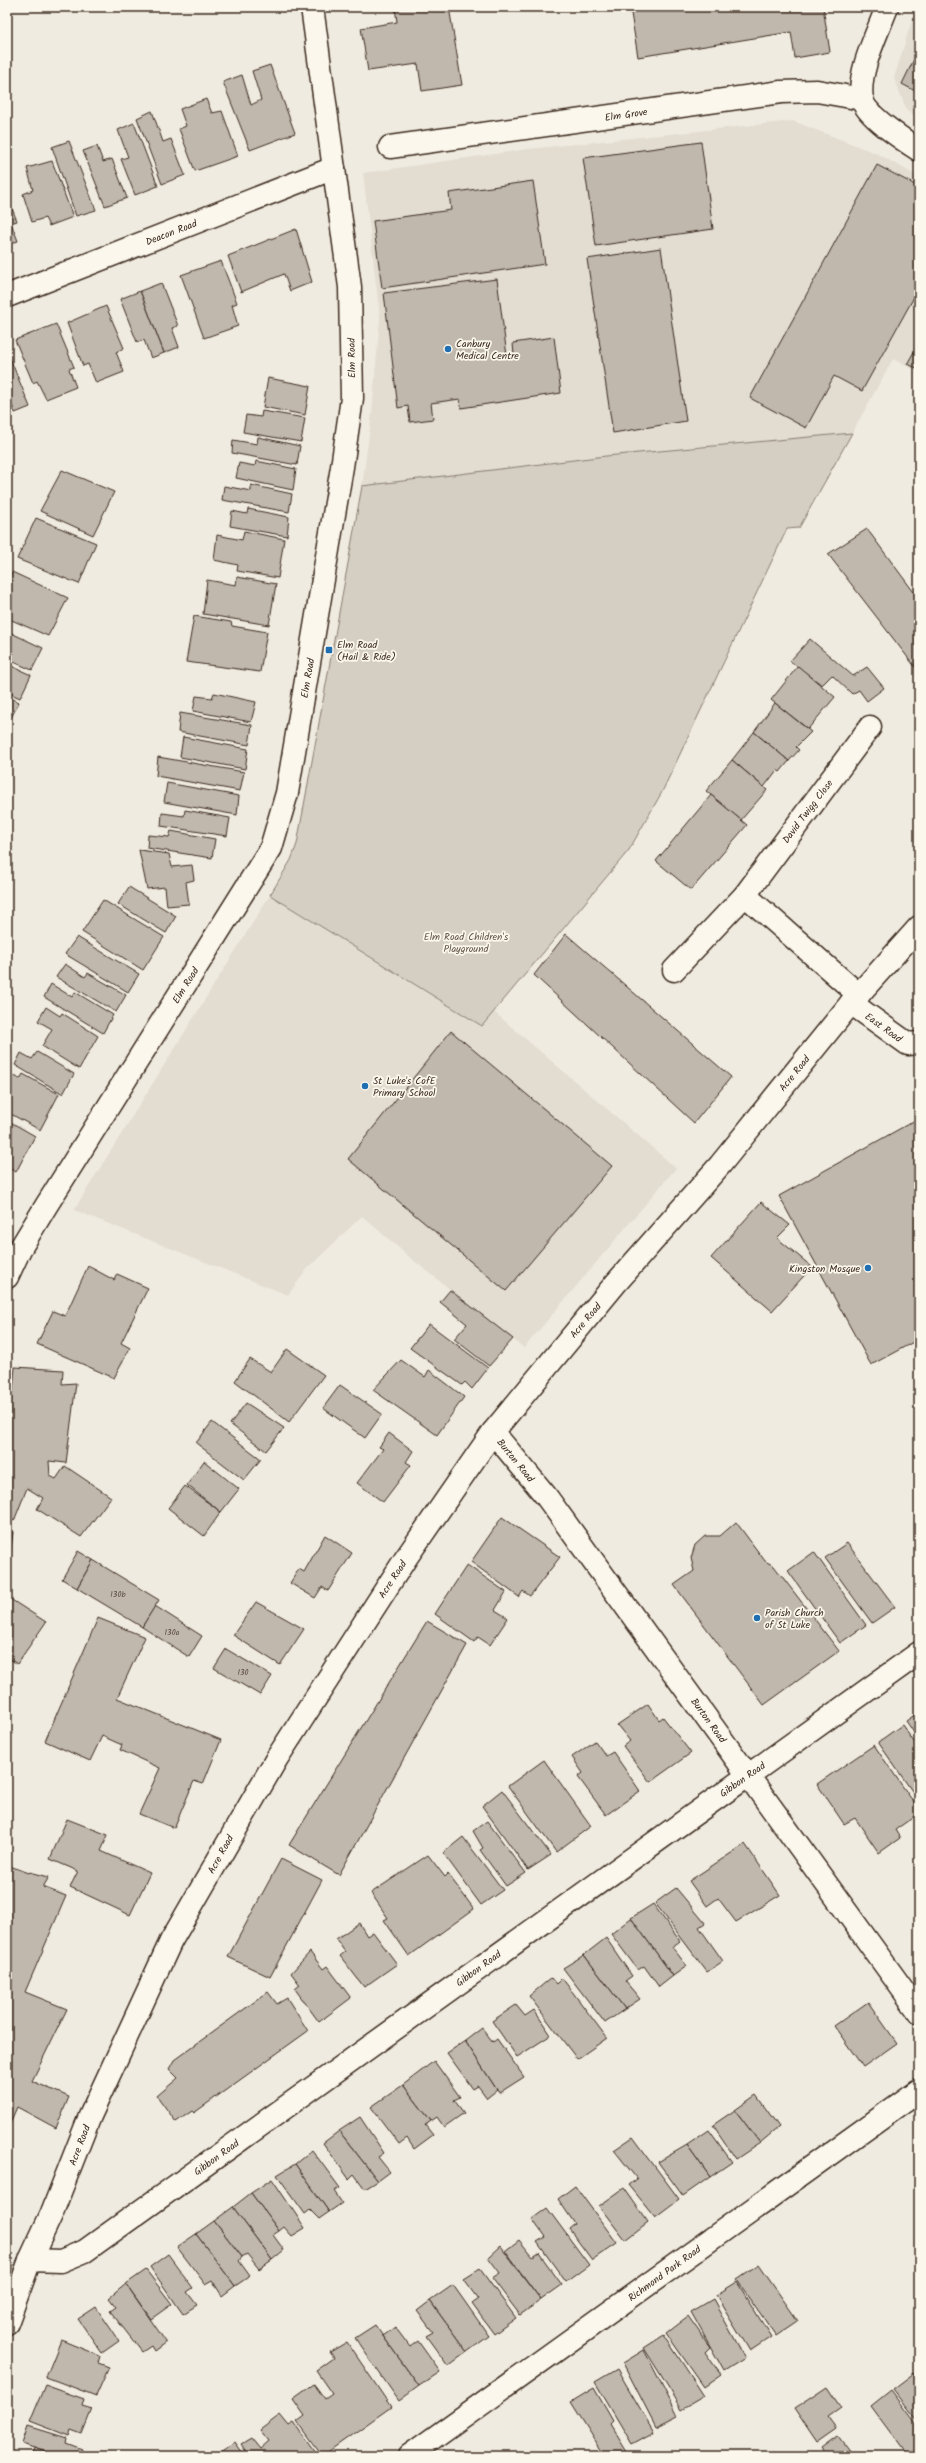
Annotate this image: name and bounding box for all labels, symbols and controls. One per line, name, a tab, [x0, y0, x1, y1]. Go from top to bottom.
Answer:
street label: Elm Grove	[604, 104, 649, 126]
street label: Deacon Road	[143, 215, 200, 250]
place label: Canbury Medical Centre	[456, 336, 519, 364]
street label: Elm Road	[344, 337, 360, 378]
marker: Canbury Medical Centre	[443, 344, 453, 354]
place label: Elm Road (Hail & Ride)	[337, 637, 396, 665]
marker: Elm Road (Hail & Ride)	[324, 645, 334, 655]
street label: Elm Road	[297, 656, 320, 699]
street label: David Twigg Close	[778, 776, 837, 847]
park label: Elm Road Children's Playground	[424, 929, 509, 957]
street label: Elm Road	[168, 963, 204, 1007]
street label: East Road	[861, 1009, 906, 1047]
street label: Acre Road	[775, 1051, 815, 1095]
place label: St Luke's CofE Primary School	[373, 1073, 437, 1101]
marker: St Luke's CofE Primary School	[360, 1081, 370, 1091]
place label: Kingston Mosque	[789, 1261, 860, 1277]
marker: Kingston Mosque	[863, 1263, 873, 1273]
street label: Acre Road	[566, 1298, 606, 1342]
street label: Burton Road	[493, 1435, 539, 1487]
street label: Acre Road	[375, 1557, 412, 1602]
house number: 130b	[110, 1588, 126, 1601]
place label: Parish Church of St Luke	[765, 1605, 824, 1633]
marker: Parish Church of St Luke	[752, 1613, 762, 1623]
house number: 130a	[165, 1626, 180, 1639]
house number: 130	[237, 1666, 249, 1679]
street label: Burton Road	[686, 1695, 731, 1747]
street label: Gibbon Road	[716, 1758, 770, 1802]
street label: Acre Road	[204, 1831, 239, 1877]
street label: Gibbon Road	[452, 1946, 506, 1991]
street label: Acre Road	[65, 2122, 95, 2168]
street label: Gibbon Road	[190, 2135, 244, 2180]
street label: Richmond Park Road	[625, 2241, 705, 2306]

